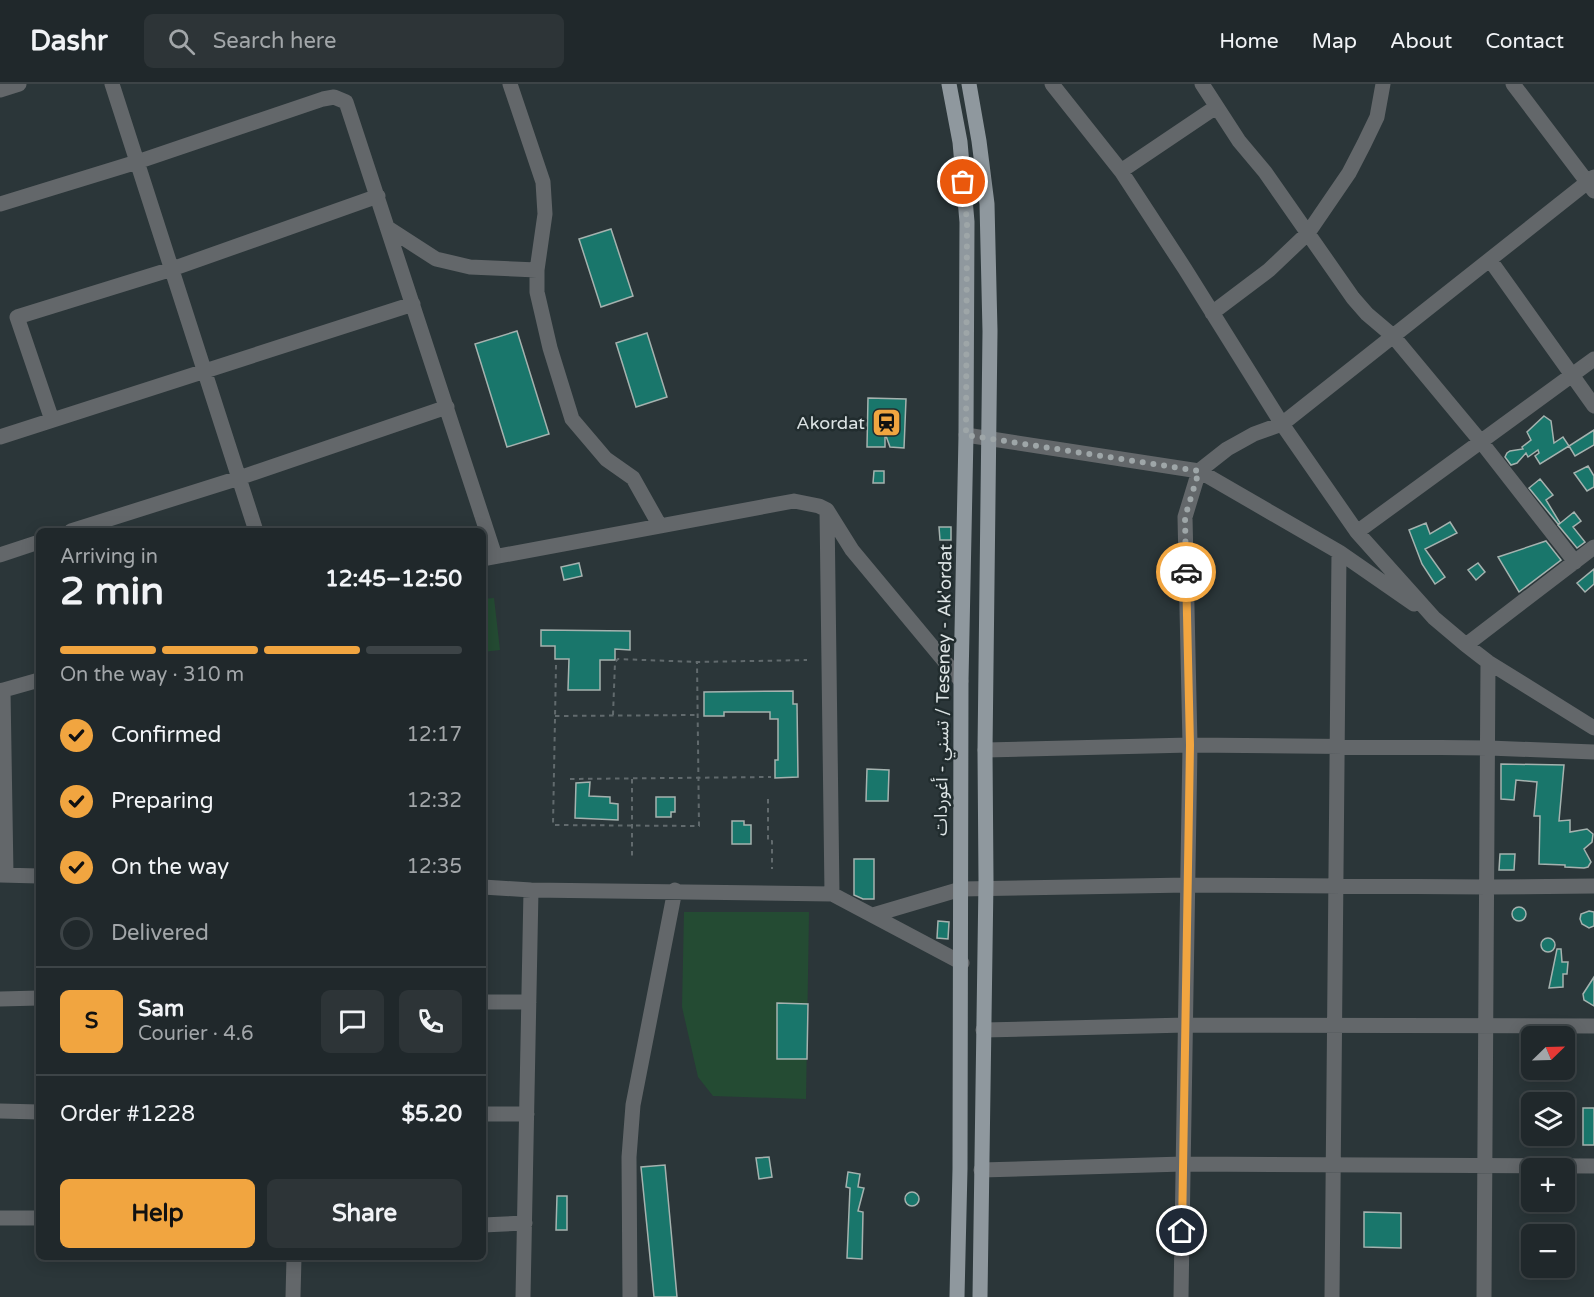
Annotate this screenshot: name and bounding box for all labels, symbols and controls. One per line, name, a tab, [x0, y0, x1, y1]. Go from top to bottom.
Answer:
search box	[144, 14, 564, 68]
text: Dashr	[30, 24, 108, 58]
icon: search	[165, 25, 198, 58]
text: Search here	[213, 28, 336, 54]
text: Home	[1219, 29, 1279, 54]
text: Map	[1312, 29, 1357, 54]
text: About	[1390, 29, 1452, 54]
text: Contact	[1485, 29, 1564, 54]
pin	[937, 156, 988, 207]
icon: bag	[946, 165, 979, 198]
station icon: Akordat	[870, 407, 902, 439]
place label: Akordat	[796, 412, 865, 434]
courier	[1156, 542, 1216, 602]
street label: تسني - أغوردات / Teseney - Ak'ordat	[929, 544, 959, 836]
text: Arriving in	[60, 545, 158, 569]
icon: car	[1170, 556, 1203, 589]
text: 12:45–12:50	[325, 566, 462, 592]
text: 2 min	[60, 568, 164, 615]
text: On the way · 310 m	[60, 663, 244, 687]
icon: check	[60, 719, 93, 752]
text: Confirmed	[111, 722, 221, 748]
text: 12:17	[407, 723, 462, 747]
icon: check	[60, 785, 93, 818]
text: Preparing	[111, 788, 214, 814]
text: 12:32	[407, 789, 462, 813]
icon: check	[60, 851, 93, 884]
text: On the way	[111, 854, 229, 880]
text: 12:35	[407, 855, 462, 879]
text: Delivered	[111, 920, 209, 946]
button: chat	[321, 990, 384, 1053]
button: phone	[399, 990, 462, 1053]
text: Sam	[138, 996, 184, 1022]
text: S	[85, 1008, 98, 1034]
text: Courier · 4.6	[138, 1022, 253, 1046]
north arrow	[1521, 1026, 1575, 1080]
map controls	[1521, 1026, 1575, 1278]
button: layers	[1521, 1092, 1575, 1146]
text: Order #1228	[60, 1101, 195, 1127]
text: $5.20	[401, 1101, 462, 1127]
button: +	[1521, 1158, 1575, 1212]
button: Help	[60, 1179, 255, 1248]
button: Share	[267, 1179, 462, 1248]
pin	[1156, 1205, 1207, 1256]
icon: home	[1165, 1214, 1198, 1247]
button: −	[1521, 1224, 1575, 1278]

